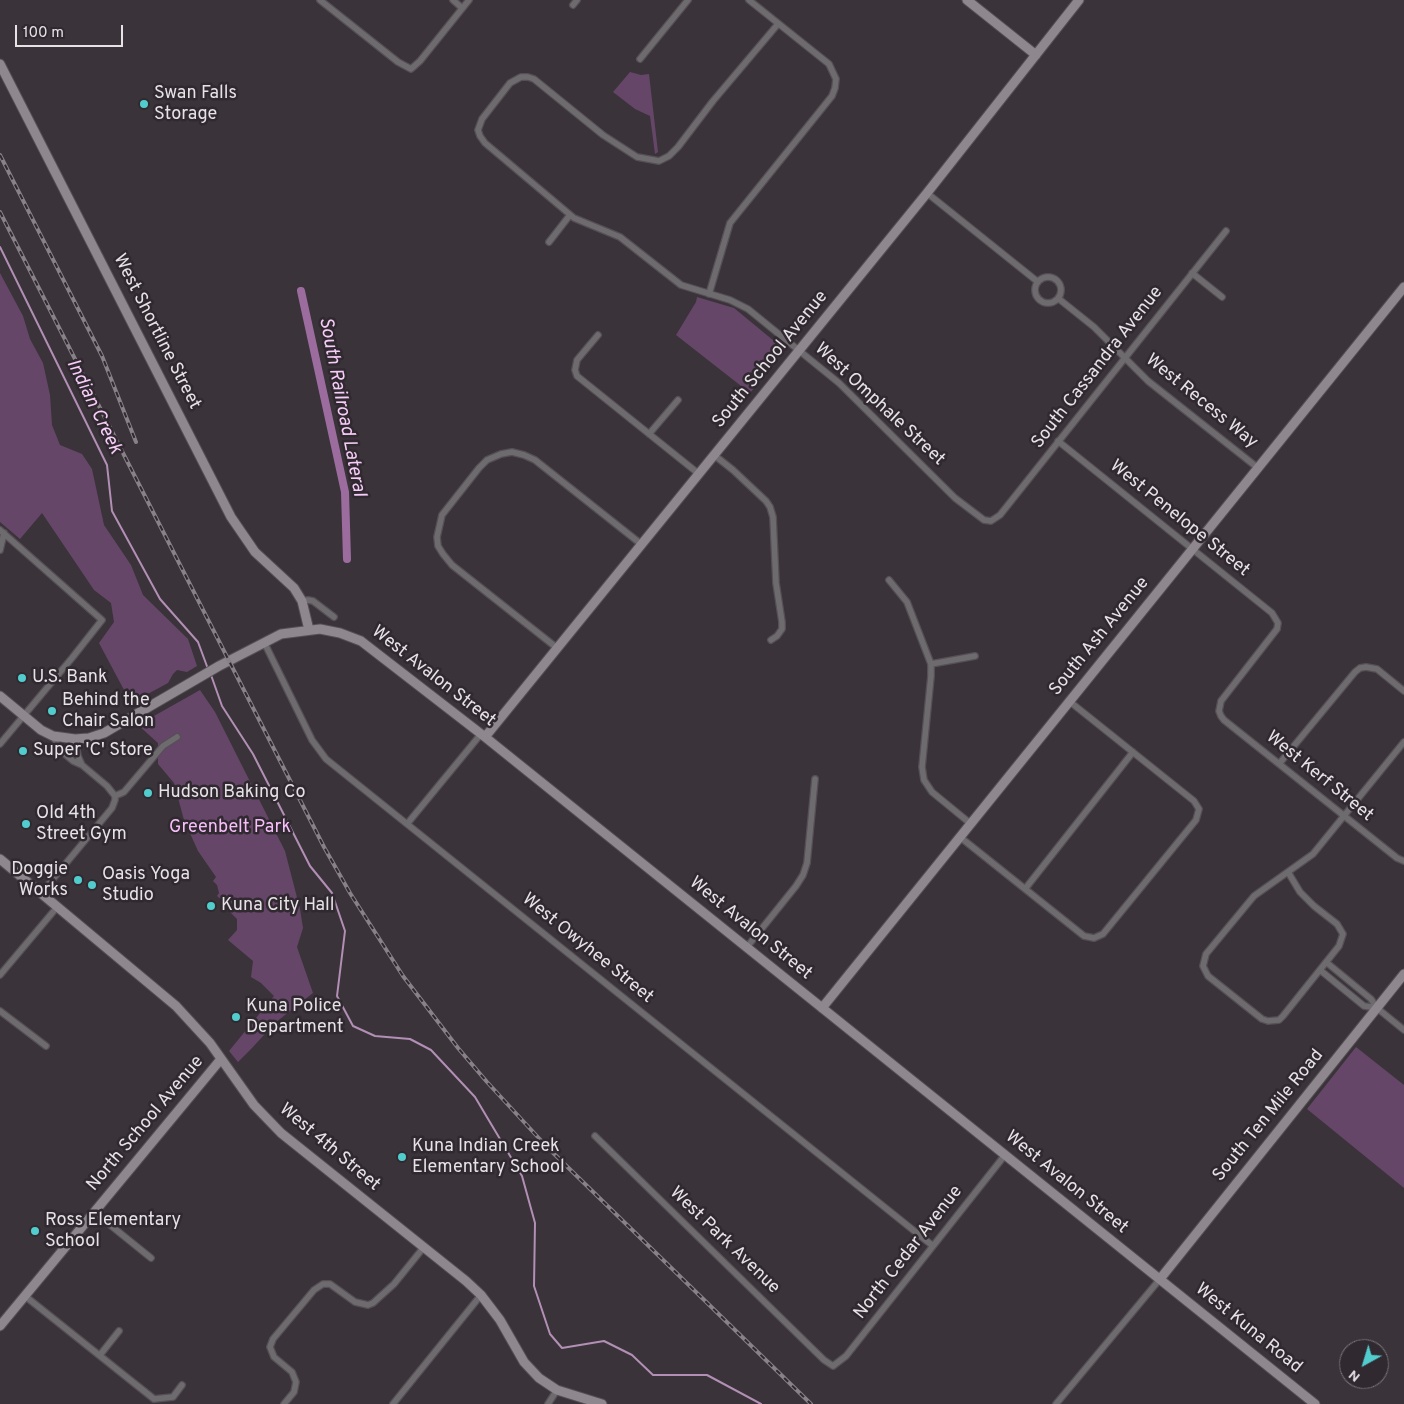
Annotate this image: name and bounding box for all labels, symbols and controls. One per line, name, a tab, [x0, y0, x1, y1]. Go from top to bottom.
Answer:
scale bar	[18, 15, 125, 47]
text: 100 m	[23, 24, 64, 43]
place label: Swan Falls Storage	[154, 83, 237, 126]
marker: Swan Falls Storage	[138, 98, 150, 110]
street label: West Shortline Street	[107, 251, 205, 413]
street label: South Cassandra Avenue	[1028, 283, 1168, 453]
street label: South School Avenue	[709, 287, 833, 433]
water label: South Railroad Lateral	[312, 315, 370, 499]
street label: West Omphale Street	[809, 339, 949, 471]
street label: West Recess Way	[1140, 350, 1262, 454]
water label: Indian Creek	[60, 356, 126, 458]
street label: West Penelope Street	[1105, 456, 1253, 582]
street label: South Ash Avenue	[1045, 573, 1155, 701]
street label: West Avalon Street	[367, 622, 499, 732]
place label: U.S. Bank	[32, 667, 108, 689]
marker: U.S. Bank	[16, 672, 28, 684]
place label: Behind the Chair Salon	[62, 690, 154, 732]
marker: Behind the Chair Salon	[46, 705, 58, 717]
street label: West Kerf Street	[1261, 727, 1377, 827]
place label: Super 'C' Store	[33, 740, 153, 762]
marker: Super 'C' Store	[17, 745, 29, 757]
place label: Hudson Baking Co	[158, 782, 305, 804]
marker: Hudson Baking Co	[142, 787, 154, 799]
place label: Old 4th Street Gym	[36, 803, 127, 846]
park label: Greenbelt Park	[169, 817, 291, 839]
marker: Old 4th Street Gym	[20, 818, 32, 830]
place label: Doggie Works	[11, 859, 68, 902]
place label: Oasis Yoga Studio	[102, 864, 190, 906]
street label: West Avalon Street	[684, 873, 816, 985]
marker: Doggie Works	[72, 874, 84, 886]
marker: Oasis Yoga Studio	[86, 879, 98, 891]
street label: West Owyhee Street	[517, 889, 657, 1009]
place label: Kuna City Hall	[221, 895, 334, 917]
marker: Kuna City Hall	[205, 900, 217, 912]
place label: Kuna Police Department	[246, 996, 343, 1038]
marker: Kuna Police Department	[230, 1011, 242, 1023]
street label: South Ten Mile Road	[1209, 1046, 1329, 1186]
street label: North School Avenue	[83, 1052, 209, 1196]
street label: West 4th Street	[274, 1100, 384, 1196]
street label: West Avalon Street	[1000, 1127, 1132, 1239]
place label: Kuna Indian Creek Elementary School	[412, 1136, 565, 1178]
marker: Kuna Indian Creek Elementary School	[396, 1151, 408, 1163]
street label: North Cedar Avenue	[850, 1182, 968, 1324]
street label: West Park Avenue	[664, 1183, 784, 1299]
place label: Ross Elementary School	[45, 1210, 181, 1252]
marker: Ross Elementary School	[29, 1225, 41, 1237]
street label: West Kuna Road	[1190, 1279, 1306, 1379]
north arrow	[1339, 1339, 1389, 1389]
text: N	[1346, 1365, 1364, 1385]

